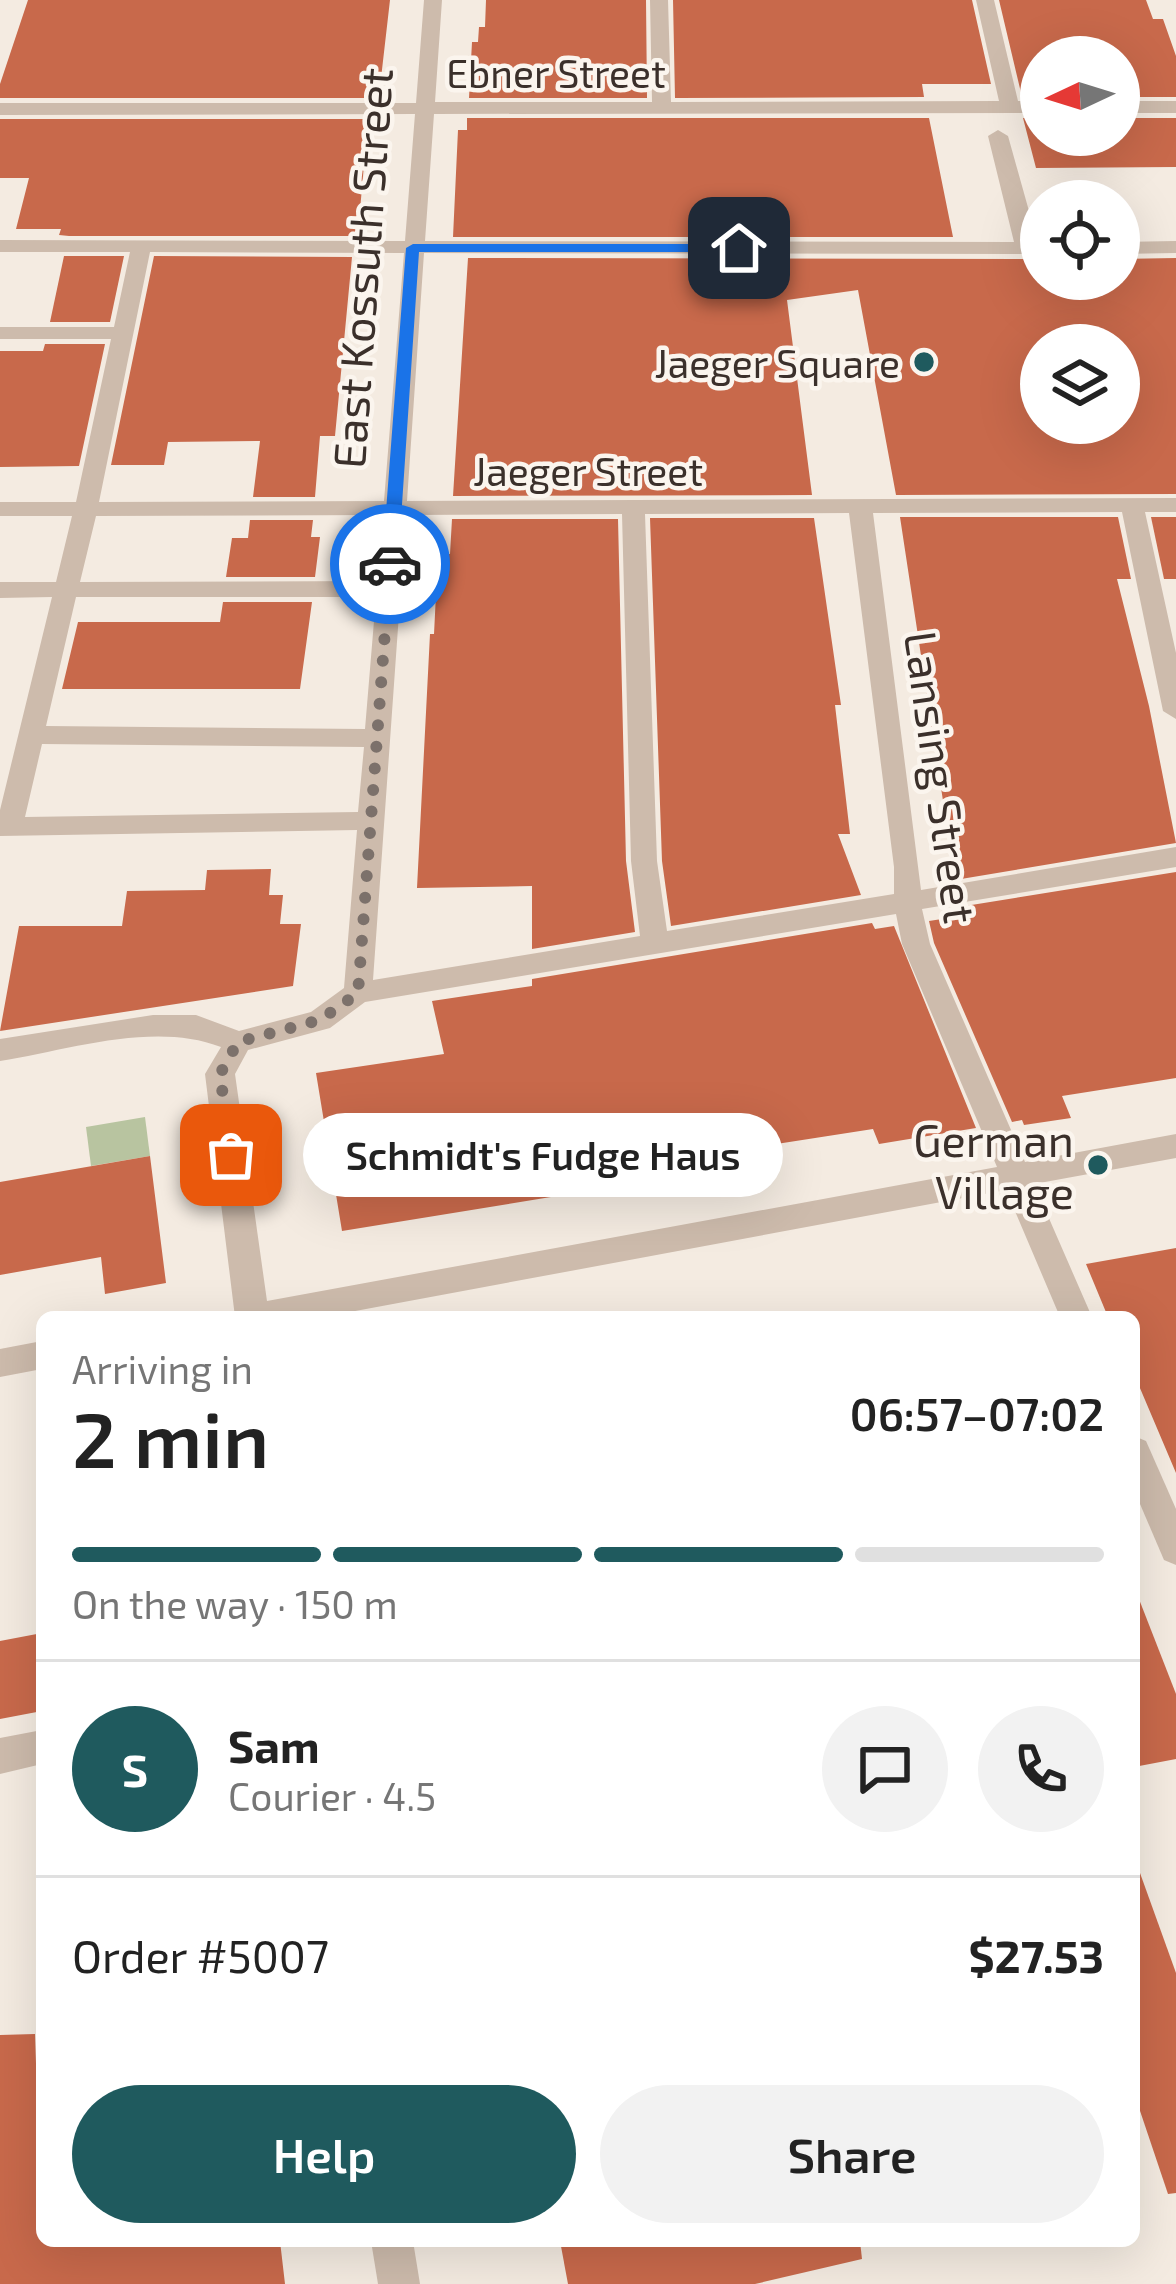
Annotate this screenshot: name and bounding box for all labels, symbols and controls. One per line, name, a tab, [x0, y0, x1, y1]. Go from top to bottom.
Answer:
north arrow	[1020, 36, 1140, 156]
map controls	[1020, 36, 1140, 444]
street label: Ebner Street	[446, 49, 666, 96]
street label: East Kossuth Street	[320, 66, 402, 470]
button: locate	[1020, 180, 1140, 300]
pin	[688, 197, 790, 299]
icon: home	[706, 215, 772, 281]
button: layers	[1020, 324, 1140, 444]
place label: Jaeger Square	[654, 339, 900, 386]
marker: Jaeger Square	[911, 349, 937, 375]
street label: Jaeger Street	[473, 447, 703, 494]
courier	[330, 504, 450, 624]
icon: car	[357, 531, 423, 597]
street label: Lansing Street	[895, 627, 989, 927]
pin	[180, 1104, 282, 1206]
place label: German Village	[913, 1112, 1074, 1218]
callout: Schmidt's Fudge Haus	[303, 1113, 783, 1197]
icon: bag	[198, 1122, 264, 1188]
text: Schmidt's Fudge Haus	[345, 1131, 741, 1178]
marker: German Village	[1085, 1152, 1111, 1178]
text: Arriving in	[72, 1345, 253, 1392]
text: 06:57–07:02	[850, 1386, 1104, 1440]
text: 2 min	[72, 1390, 269, 1484]
text: On the way · 150 m	[72, 1580, 398, 1627]
button: chat	[822, 1706, 948, 1832]
button: phone	[978, 1706, 1104, 1832]
text: Sam	[228, 1718, 320, 1772]
text: S	[122, 1742, 148, 1796]
text: Courier · 4.5	[228, 1772, 436, 1819]
text: Order #5007	[72, 1928, 329, 1982]
text: $27.53	[969, 1928, 1104, 1982]
button: Help	[72, 2085, 576, 2223]
button: Share	[600, 2085, 1104, 2223]

